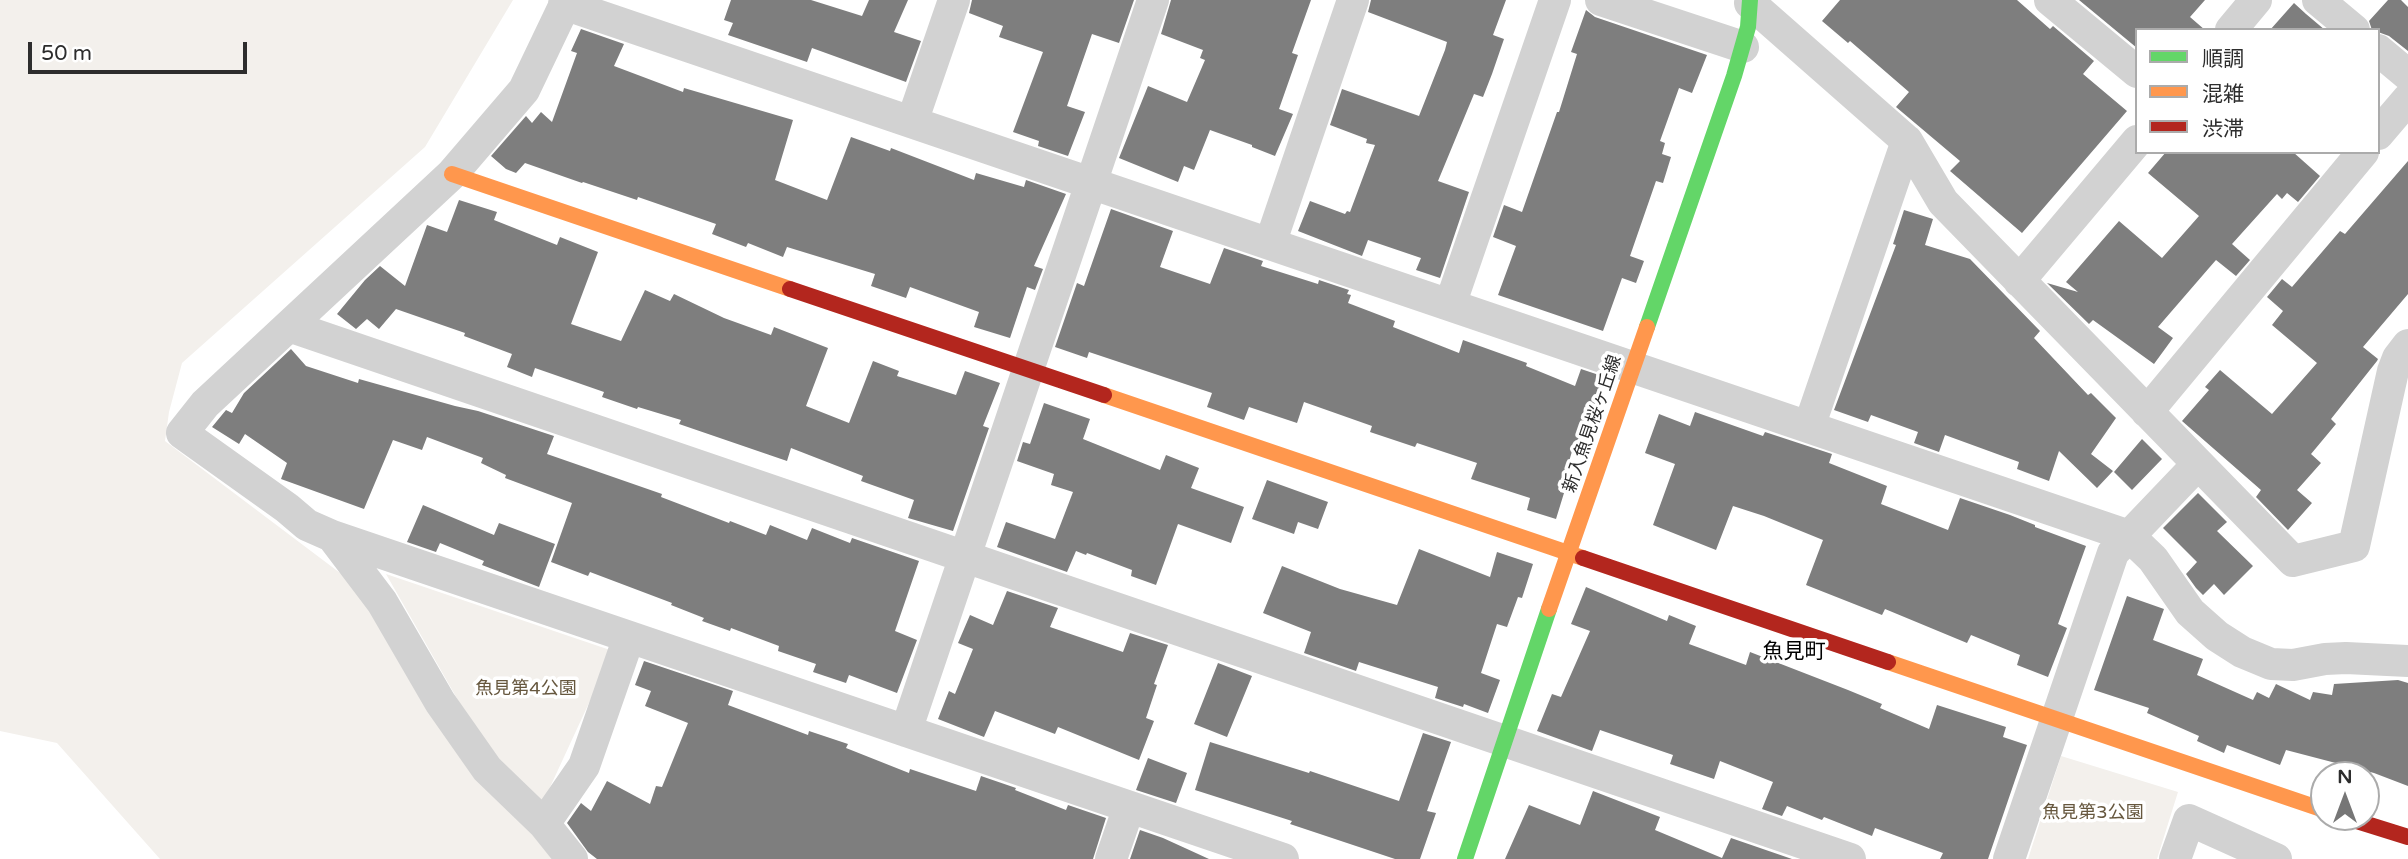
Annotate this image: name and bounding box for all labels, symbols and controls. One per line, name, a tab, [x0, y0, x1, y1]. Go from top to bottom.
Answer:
scale bar	[32, 28, 250, 72]
legend	[2135, 28, 2380, 154]
text: 50 m	[41, 41, 92, 66]
text: 順調	[2202, 47, 2244, 72]
text: 混雑	[2202, 82, 2244, 107]
text: 渋滞	[2202, 117, 2244, 142]
street label: 新入魚見桜ヶ丘線	[1559, 352, 1627, 496]
district label: 魚見町	[1763, 639, 1825, 665]
park label: 魚見第4公園	[475, 678, 577, 700]
north arrow	[2310, 761, 2380, 831]
text: N	[2337, 766, 2353, 788]
park label: 魚見第3公園	[2042, 802, 2144, 824]

